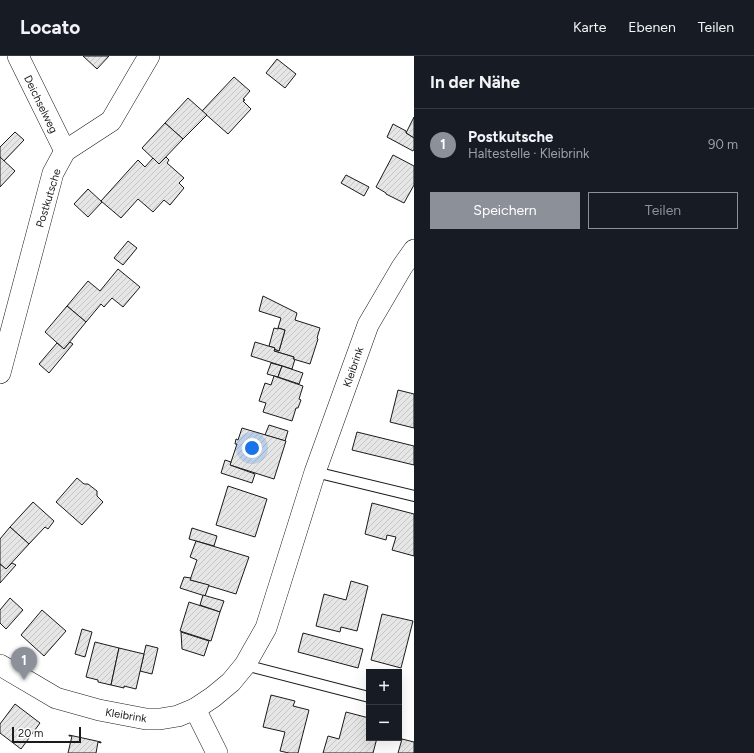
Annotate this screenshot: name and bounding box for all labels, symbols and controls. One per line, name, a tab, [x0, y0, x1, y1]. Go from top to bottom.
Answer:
text: Locato	[20, 16, 80, 39]
text: Karte	[573, 19, 606, 36]
text: Ebenen	[628, 19, 676, 36]
text: Teilen	[698, 19, 734, 36]
text: In der Nähe	[430, 72, 520, 92]
street label: Deichselweg	[21, 73, 60, 135]
text: Postkutsche	[468, 128, 553, 146]
text: 1	[440, 137, 446, 152]
text: 90 m	[708, 137, 738, 152]
text: Haltestelle · Kleibrink	[468, 146, 589, 161]
street label: Postkutsche	[33, 167, 64, 229]
button: Speichern	[430, 192, 580, 229]
button: Teilen	[588, 192, 738, 229]
street label: Kleibrink	[341, 345, 367, 389]
your location	[242, 438, 262, 458]
pin: 1	[11, 647, 37, 680]
map controls	[366, 669, 402, 741]
button: +	[366, 669, 402, 705]
button: −	[366, 705, 402, 741]
street label: Kleibrink	[104, 706, 148, 725]
scale bar	[12, 725, 81, 744]
text: 20 m	[18, 727, 43, 740]

